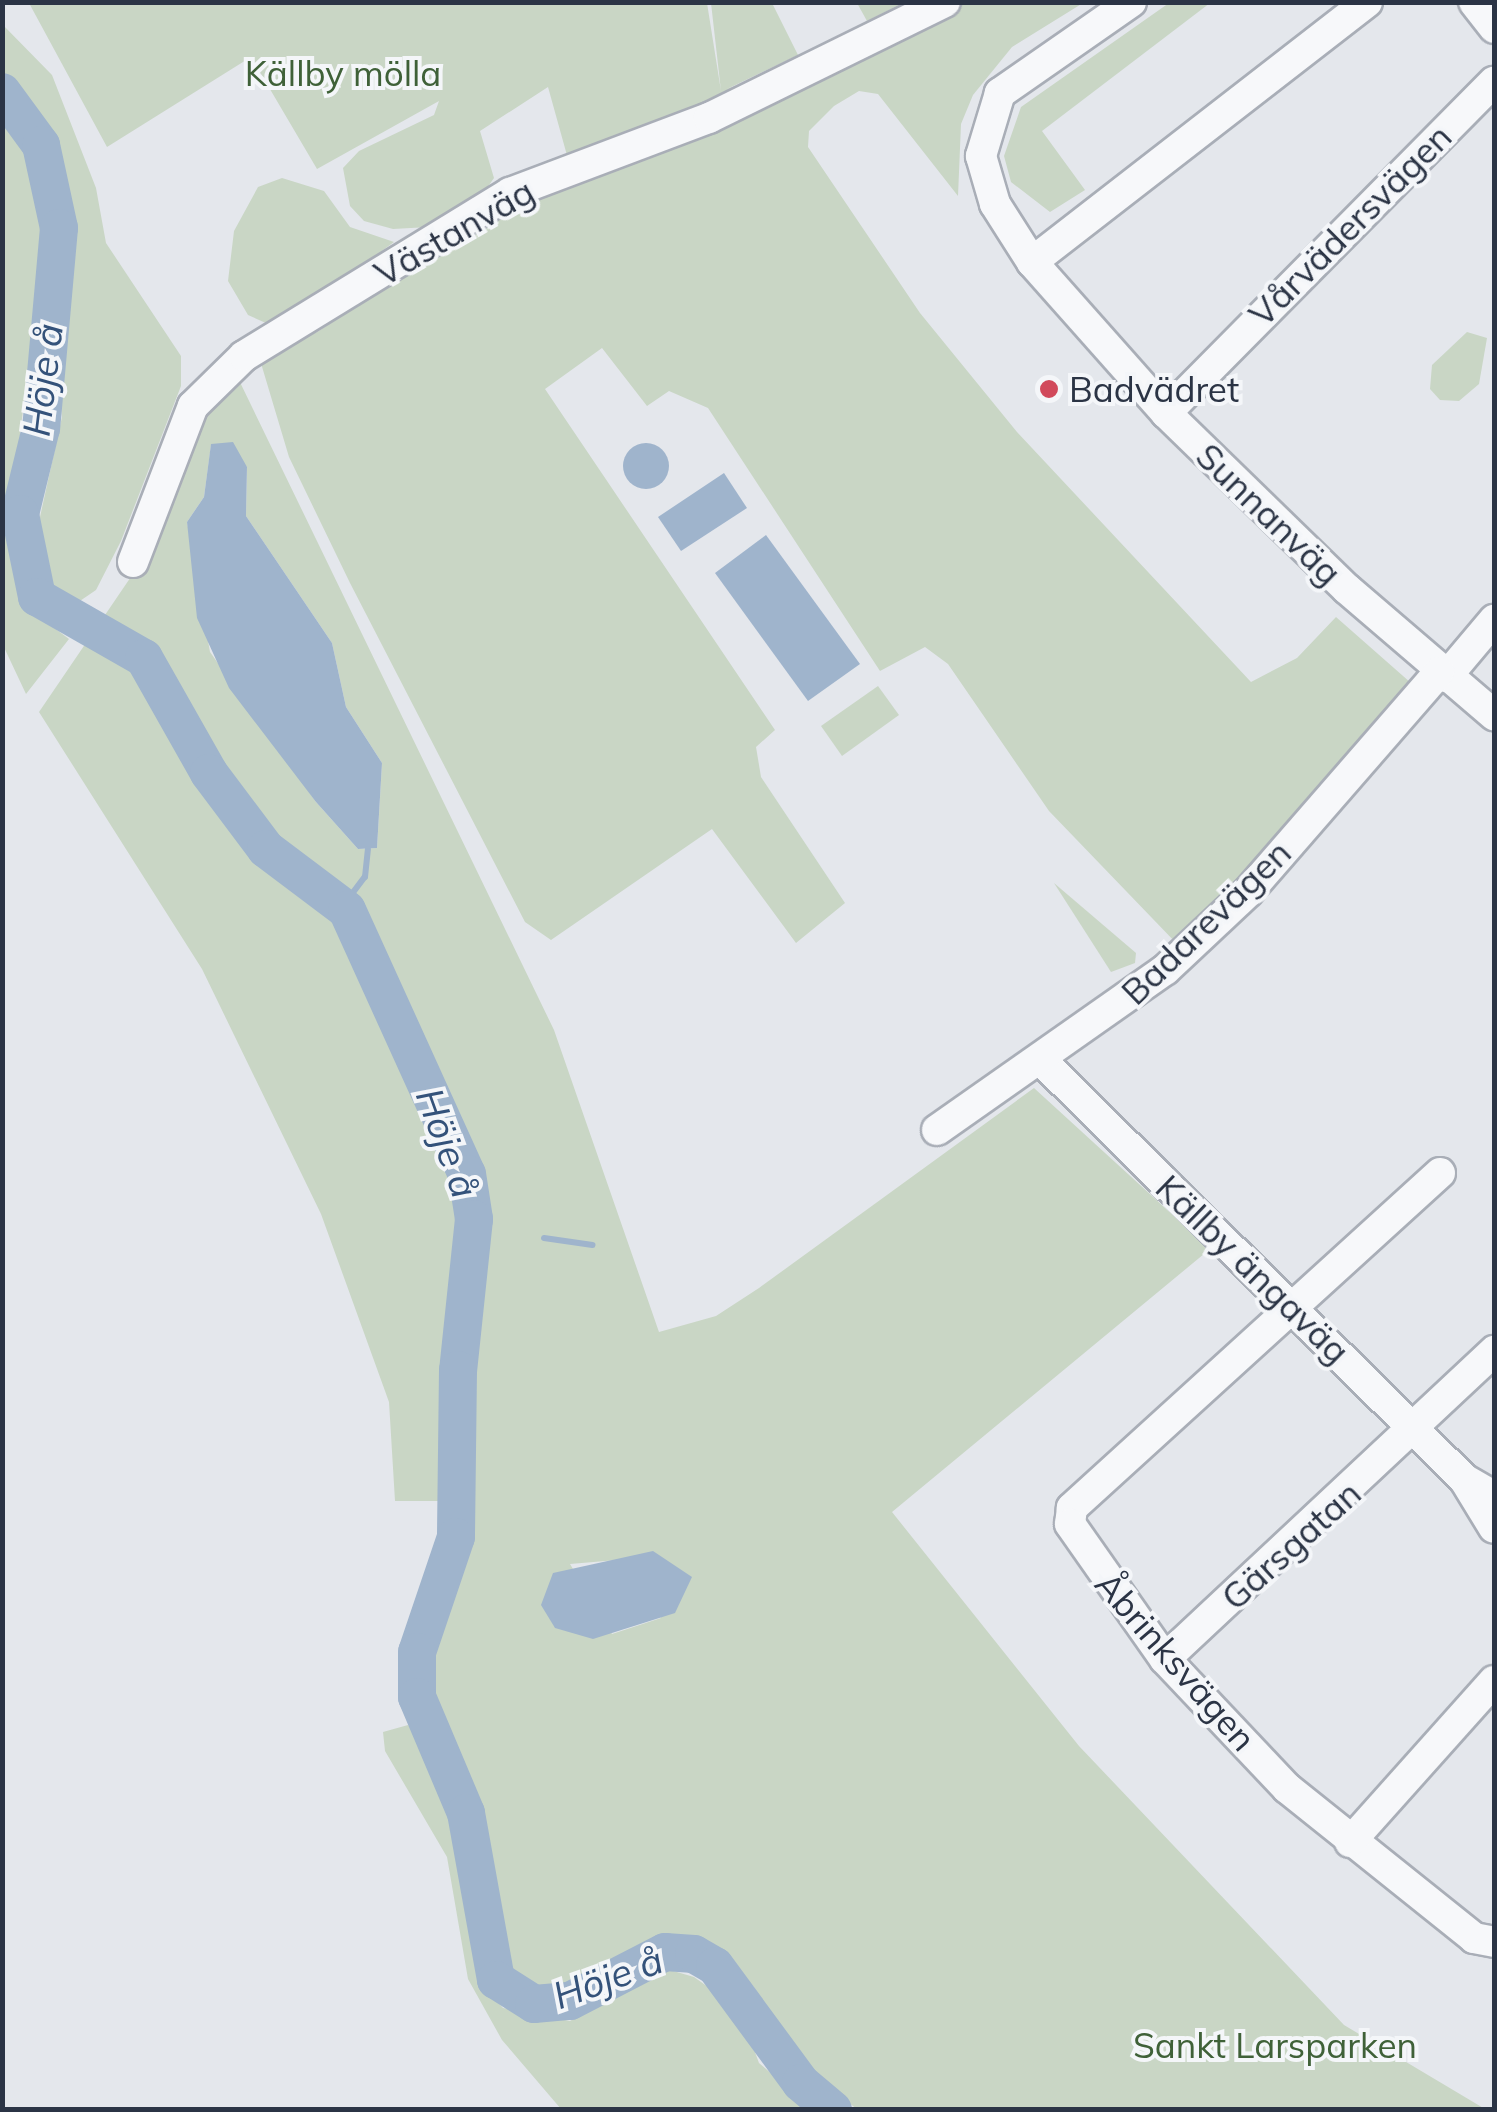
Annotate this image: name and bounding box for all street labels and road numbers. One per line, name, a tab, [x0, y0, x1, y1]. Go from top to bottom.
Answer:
street label: Vårvädersvägen	[1240, 115, 1460, 335]
street label: Västanväg	[367, 170, 541, 294]
street label: Sunnanväg	[1188, 435, 1350, 593]
street label: Badarevägen	[1113, 831, 1299, 1013]
street label: Källby ängaväg	[1148, 1166, 1358, 1372]
street label: Gärsgatan	[1213, 1472, 1369, 1618]
street label: Åbrinksvägen	[1087, 1563, 1265, 1759]

